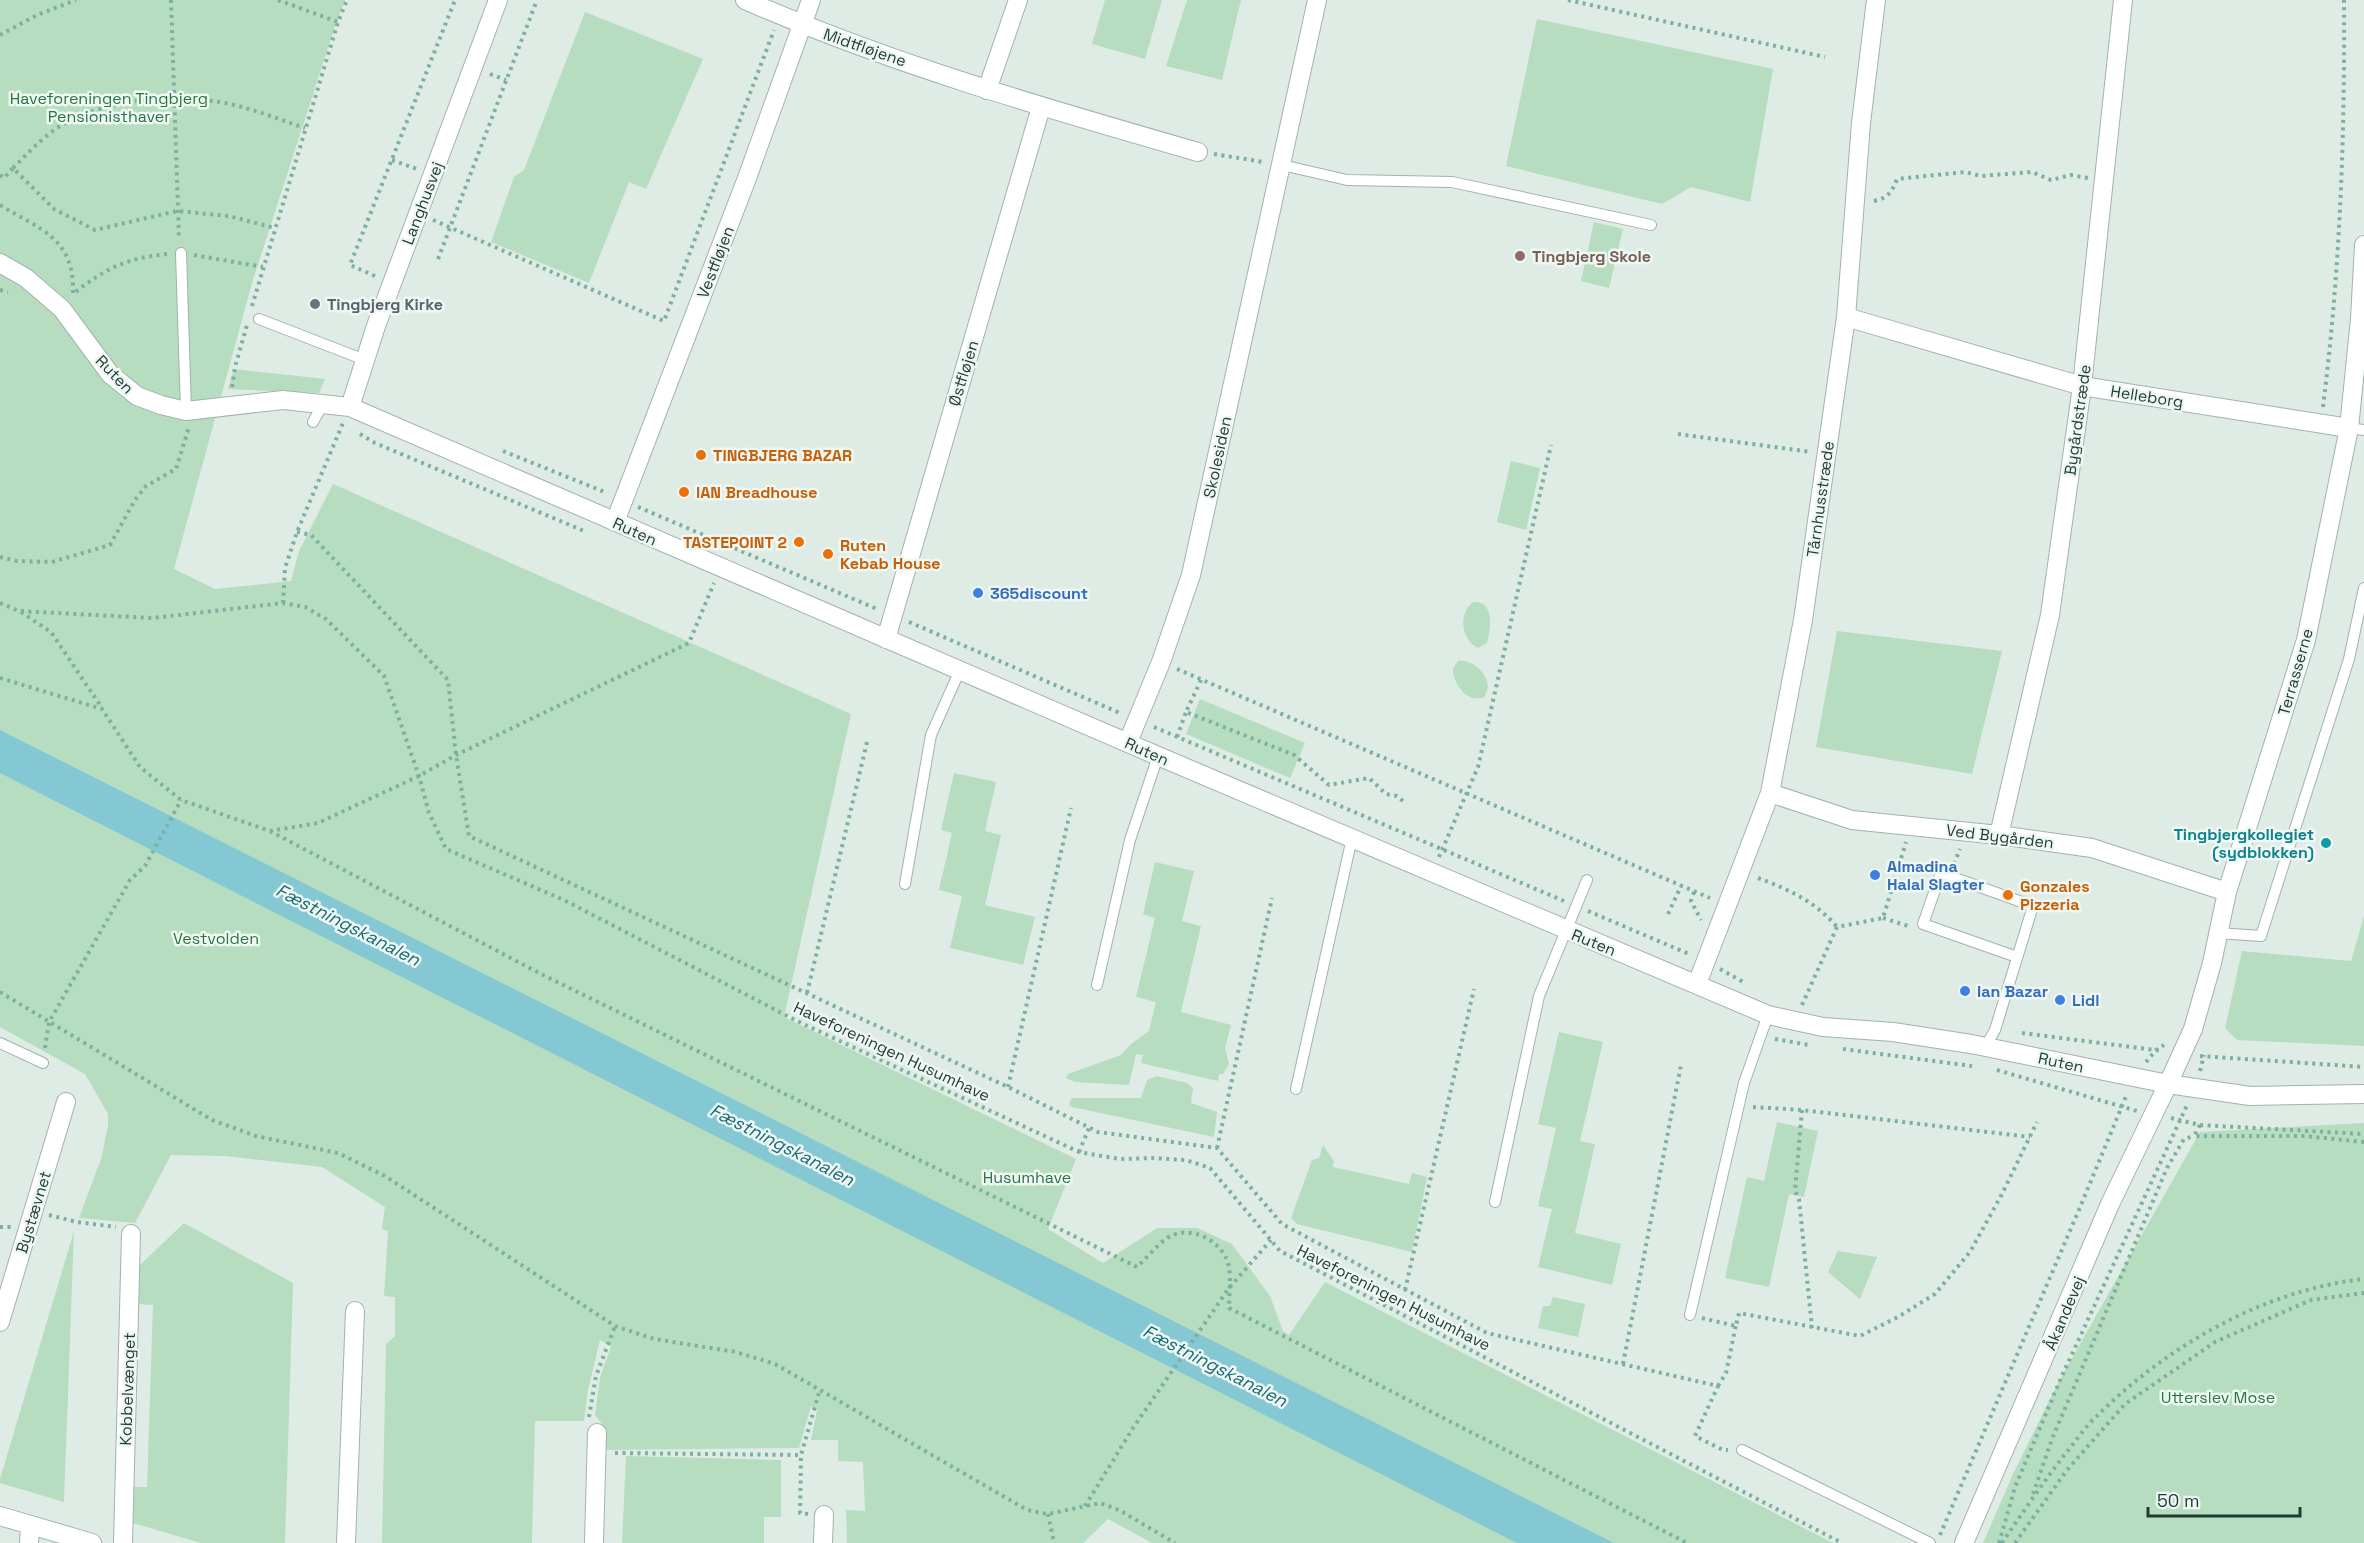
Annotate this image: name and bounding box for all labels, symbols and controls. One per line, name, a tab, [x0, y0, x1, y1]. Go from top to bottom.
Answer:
street label: Midtfløjene	[821, 23, 909, 71]
park label: Haveforeningen Tingbjerg Pensionisthaver	[10, 88, 208, 127]
street label: Langhusvej	[397, 159, 448, 248]
street label: Vestfløjen	[692, 223, 739, 301]
place label: Tingbjerg Skole	[1532, 246, 1651, 267]
marker: Tingbjerg Skole	[1513, 249, 1527, 263]
place label: Tingbjerg Kirke	[327, 294, 443, 315]
marker: Tingbjerg Kirke	[308, 297, 322, 311]
street label: Østfløjen	[944, 338, 983, 409]
street label: Ruten	[91, 350, 138, 398]
street label: Bygårdstræde	[2059, 363, 2096, 477]
street label: Helleborg	[2109, 380, 2185, 413]
street label: Skolesiden	[1199, 414, 1236, 500]
street label: Tårnhusstræde	[1802, 440, 1839, 558]
place label: TINGBJERG BAZAR	[713, 445, 852, 466]
marker: TINGBJERG BAZAR	[694, 448, 708, 462]
place label: IAN Breadhouse	[696, 482, 817, 503]
marker: IAN Breadhouse	[677, 485, 691, 499]
street label: Ruten	[609, 512, 660, 550]
place label: TASTEPOINT 2	[683, 532, 787, 553]
marker: TASTEPOINT 2	[792, 535, 806, 549]
place label: Ruten Kebab House	[840, 535, 941, 574]
marker: Ruten Kebab House	[821, 547, 835, 561]
place label: 365discount	[990, 583, 1088, 604]
marker: 365discount	[971, 586, 985, 600]
street label: Terrasserne	[2273, 626, 2318, 718]
street label: Ruten	[1121, 732, 1172, 770]
street label: Ved Bygården	[1945, 819, 2055, 854]
place label: Tingbjergkollegiet (sydblokken)	[2174, 824, 2314, 863]
marker: Tingbjergkollegiet (sydblokken)	[2319, 836, 2333, 850]
place label: Almadina Halal Slagter	[1887, 856, 1984, 895]
marker: Almadina Halal Slagter	[1868, 868, 1882, 882]
place label: Gonzales Pizzeria	[2020, 876, 2090, 915]
water label: Fæstningskanalen	[272, 878, 425, 971]
marker: Gonzales Pizzeria	[2001, 888, 2015, 902]
street label: Ruten	[1568, 924, 1619, 961]
park label: Vestvolden	[173, 928, 259, 949]
place label: Ian Bazar	[1977, 981, 2048, 1002]
marker: Ian Bazar	[1958, 984, 1972, 998]
place label: Lidl	[2072, 990, 2099, 1011]
marker: Lidl	[2053, 993, 2067, 1007]
street label: Haveforeningen Husumhave	[790, 997, 993, 1106]
street label: Ruten	[2036, 1047, 2086, 1078]
water label: Fæstningskanalen	[706, 1098, 859, 1191]
park label: Husumhave	[983, 1167, 1071, 1188]
street label: Bystævnet	[11, 1168, 56, 1256]
street label: Haveforeningen Husumhave	[1294, 1239, 1494, 1355]
street label: Åkandevej	[2039, 1273, 2089, 1354]
water label: Fæstningskanalen	[1139, 1319, 1292, 1412]
street label: Kobbelvænget	[115, 1332, 140, 1446]
park label: Utterslev Mose	[2161, 1387, 2275, 1408]
scale bar	[2148, 1480, 2300, 1518]
text: 50 m	[2157, 1489, 2199, 1512]

